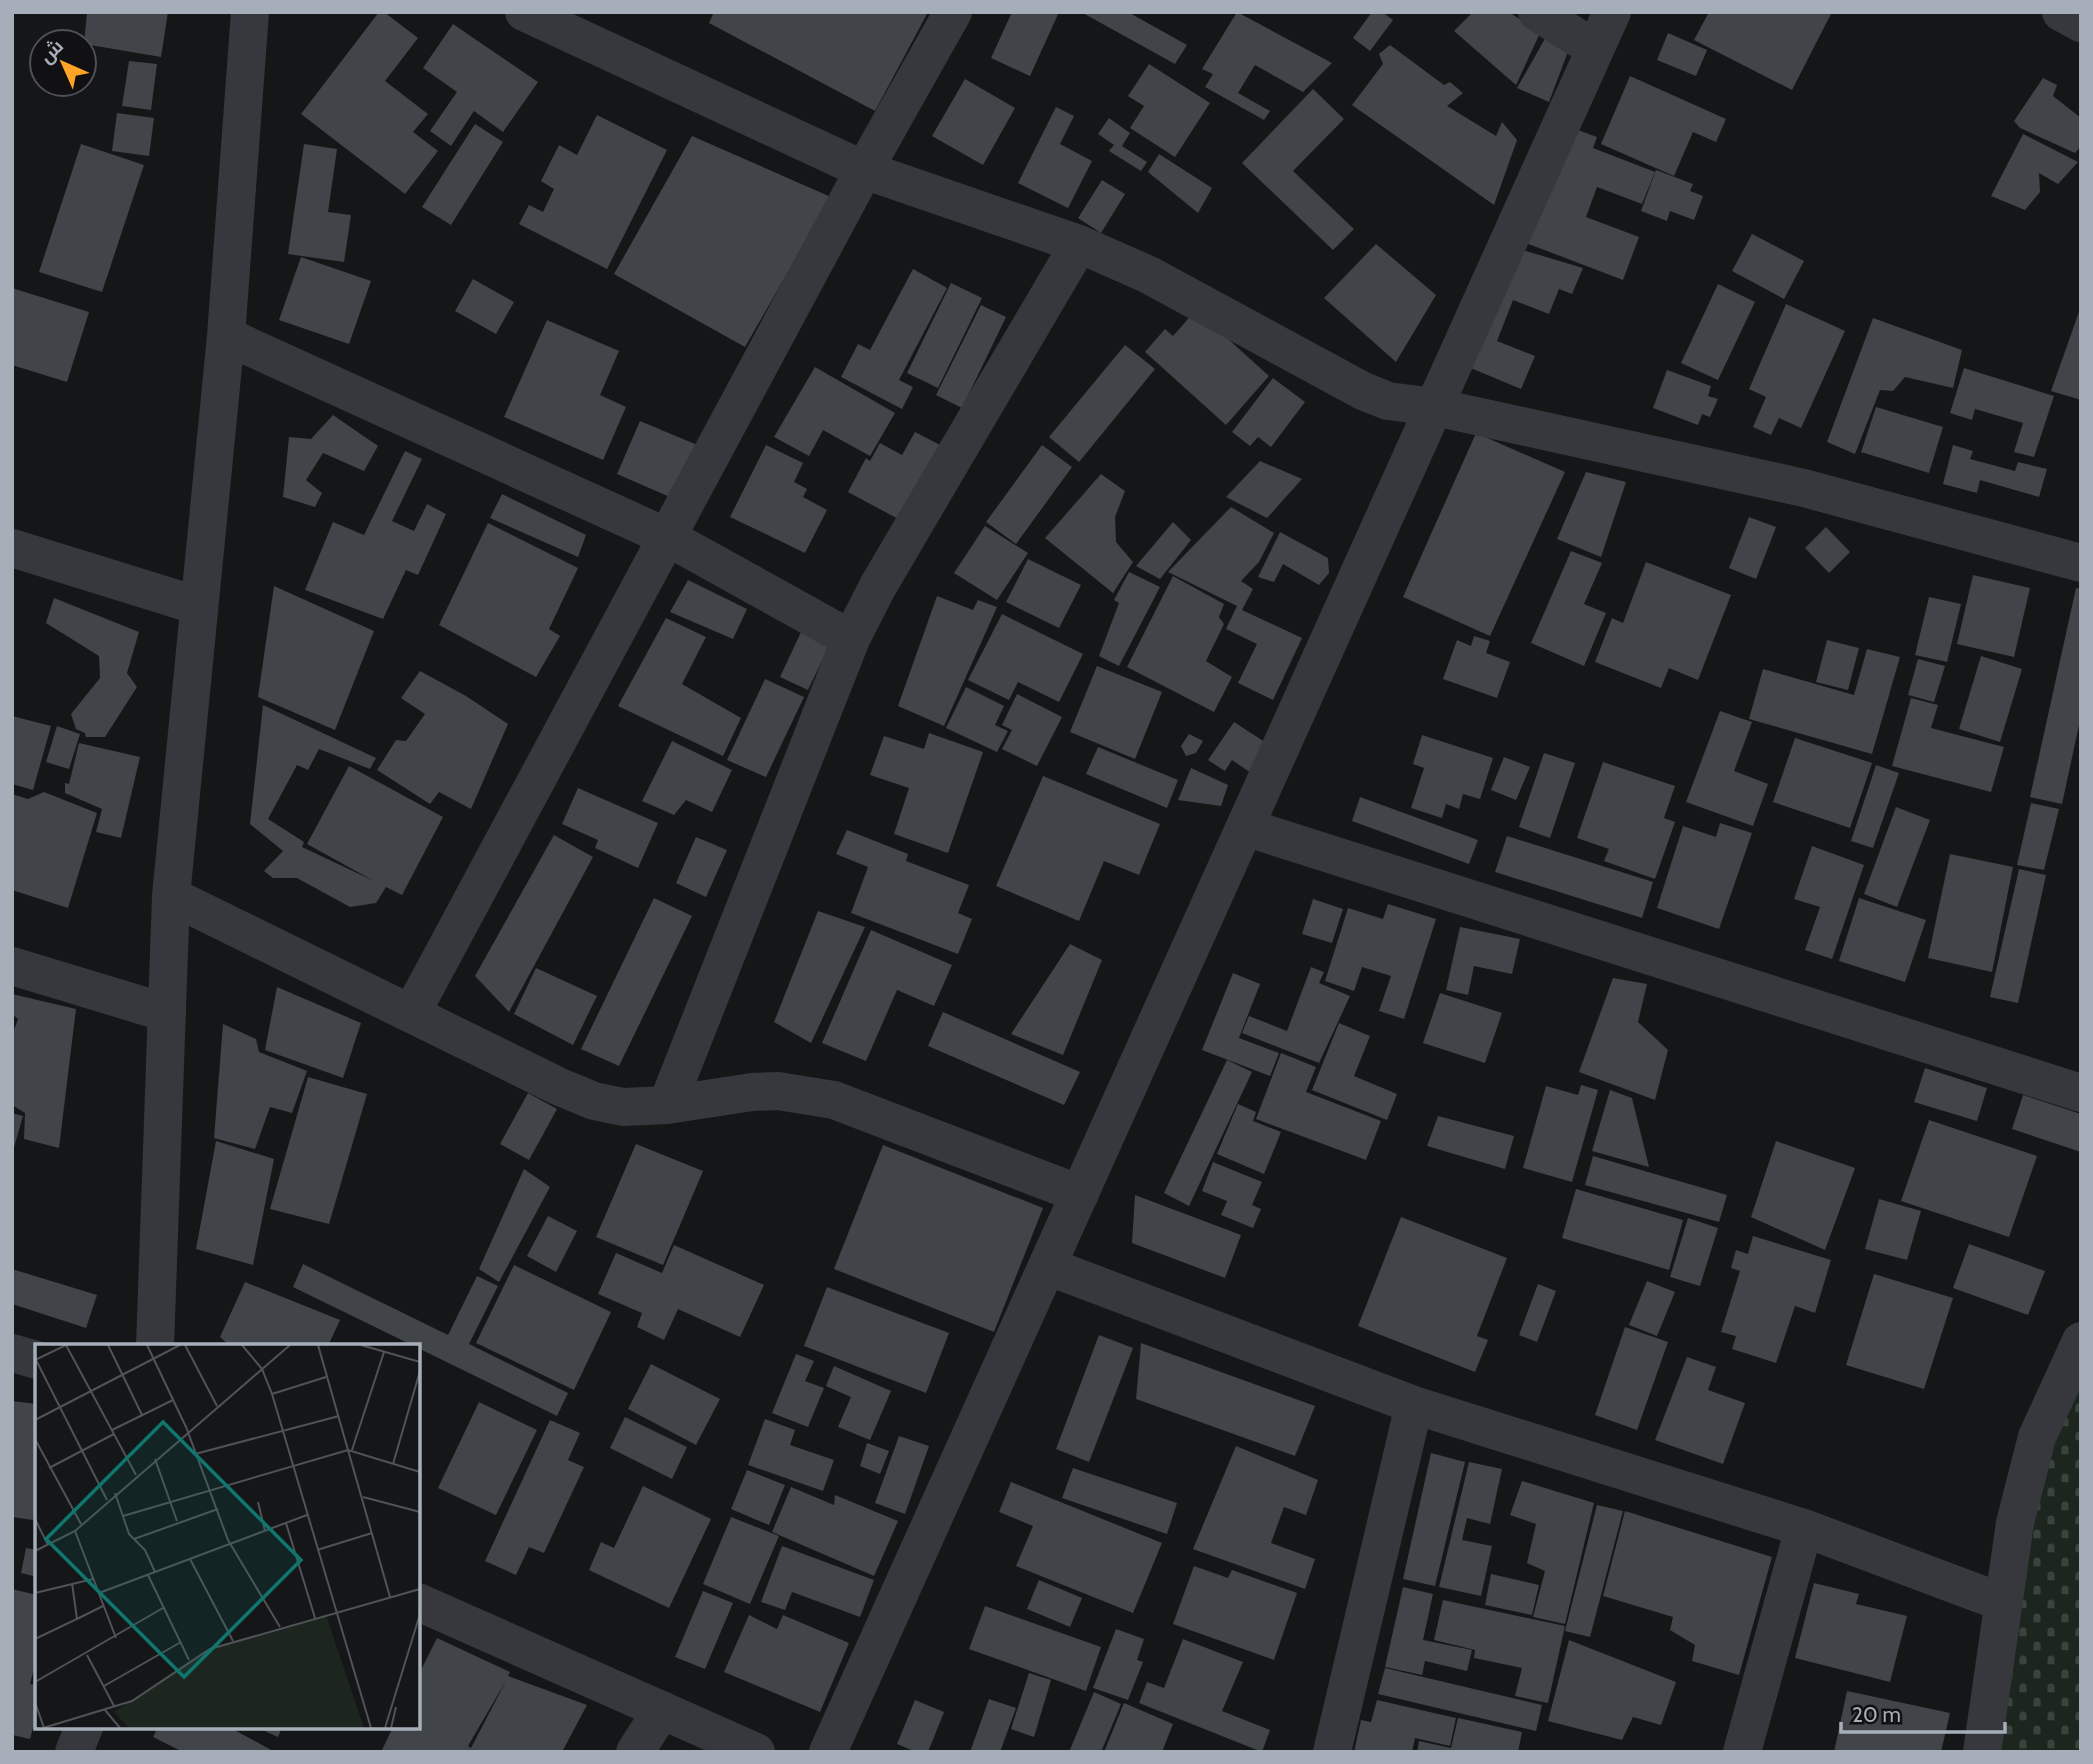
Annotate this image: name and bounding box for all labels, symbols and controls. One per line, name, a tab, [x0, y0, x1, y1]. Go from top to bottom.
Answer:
north arrow	[28, 28, 98, 98]
text: ش	[35, 35, 68, 68]
inset map	[35, 1344, 420, 1729]
scale bar	[1841, 1690, 2006, 1734]
text: 20 m	[1852, 1702, 1901, 1727]

